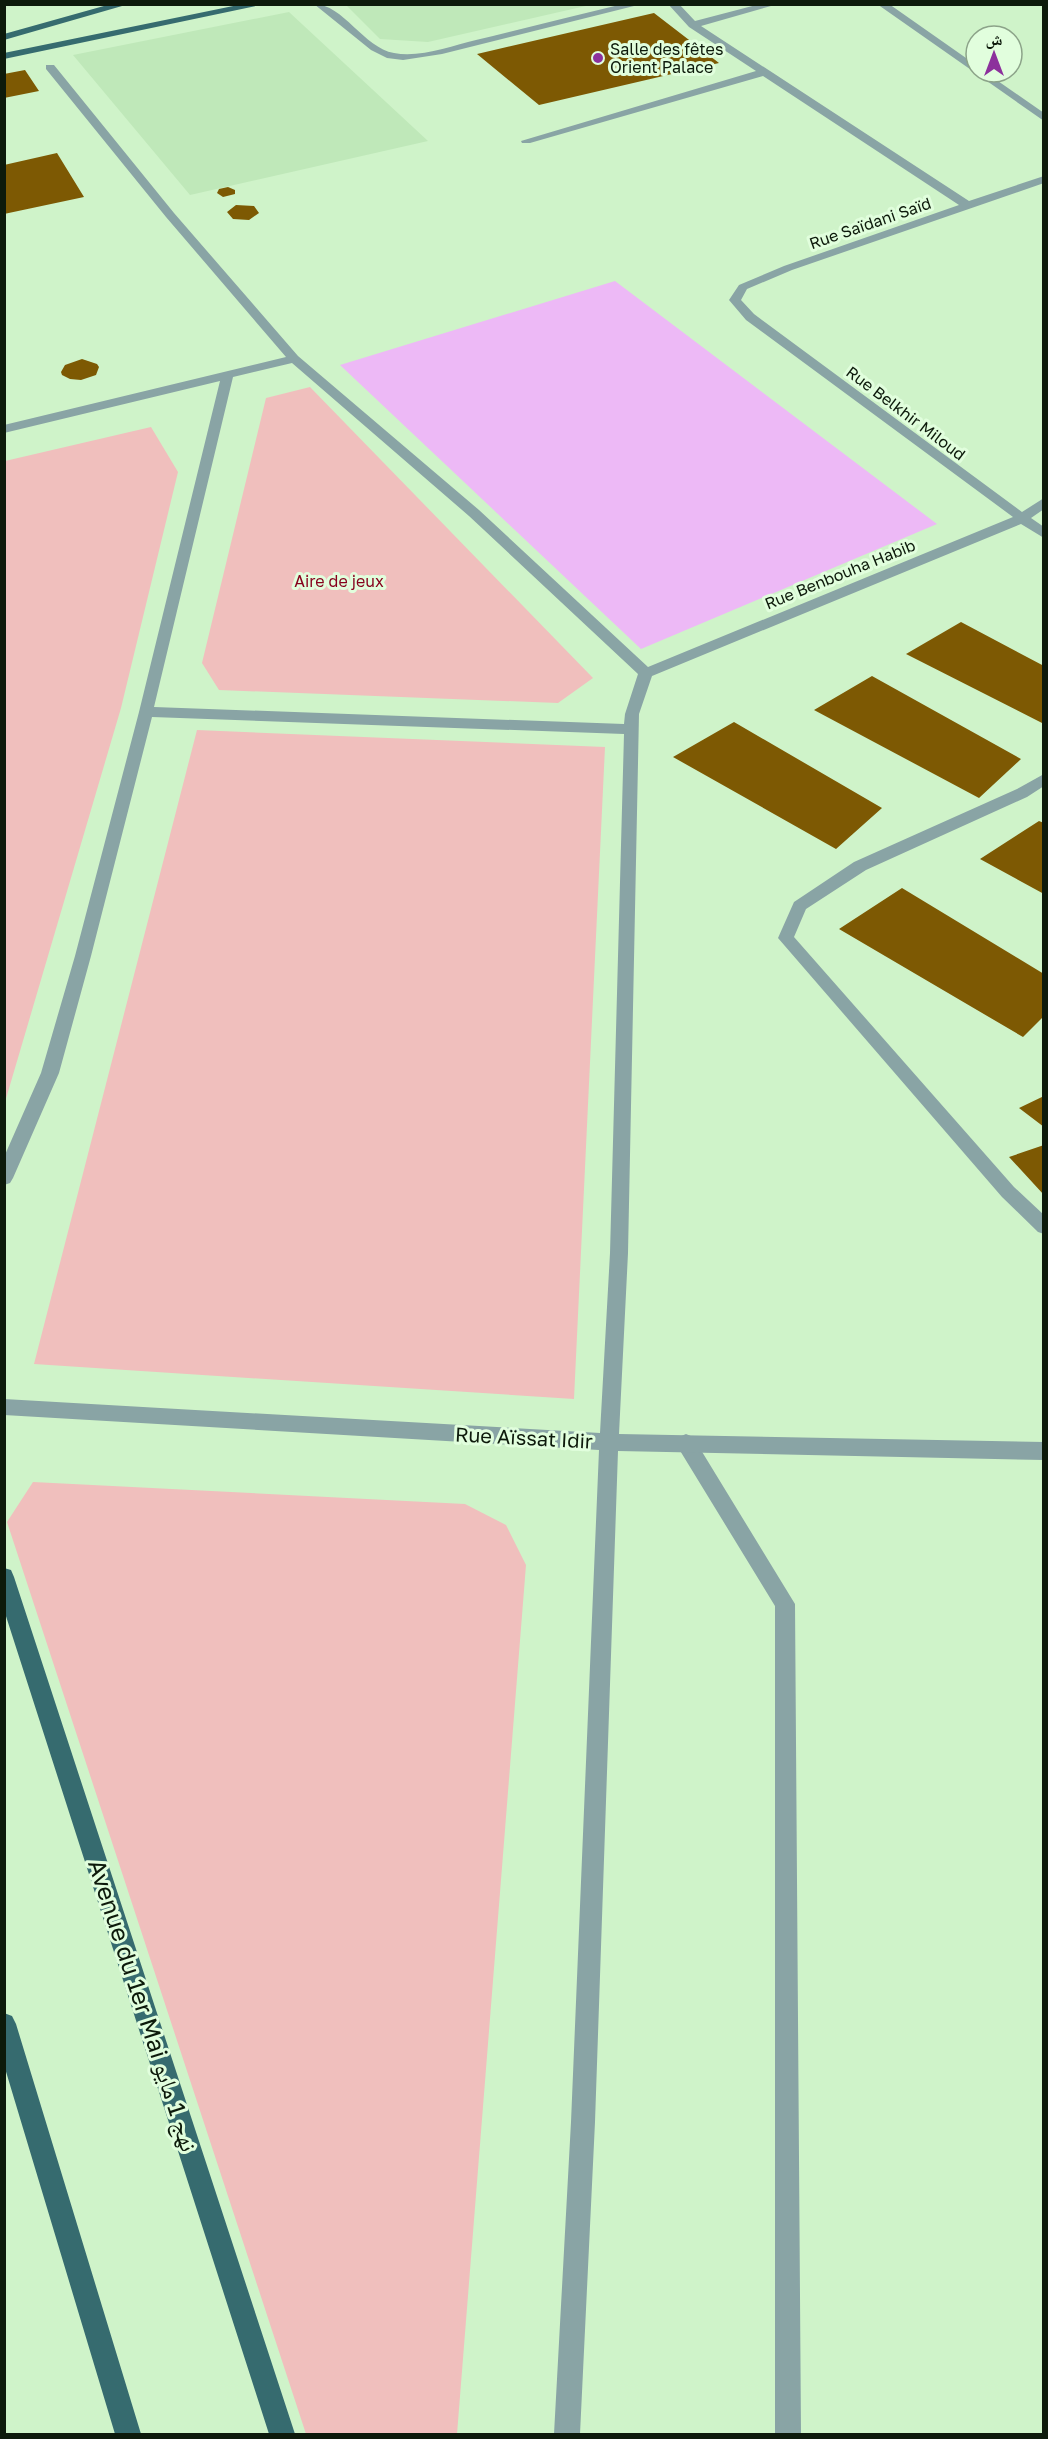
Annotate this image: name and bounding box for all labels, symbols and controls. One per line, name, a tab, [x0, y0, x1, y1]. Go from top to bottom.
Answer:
north arrow	[964, 24, 1024, 84]
text: ش	[986, 29, 1003, 49]
place label: Salle des fêtes Orient Palace	[610, 39, 723, 77]
marker: Salle des fêtes Orient Palace	[591, 51, 605, 65]
street label: Rue Saïdani Saïd	[806, 193, 934, 253]
street label: Rue Belkhir Miloud	[842, 362, 970, 464]
street label: Rue Benbouha Habib	[762, 535, 918, 613]
park label: Aire de jeux	[294, 571, 384, 591]
street label: Rue Aïssat Idir	[455, 1421, 594, 1453]
street label: Avenue du 1er Mai نهج 1 مايو	[81, 1855, 205, 2155]

